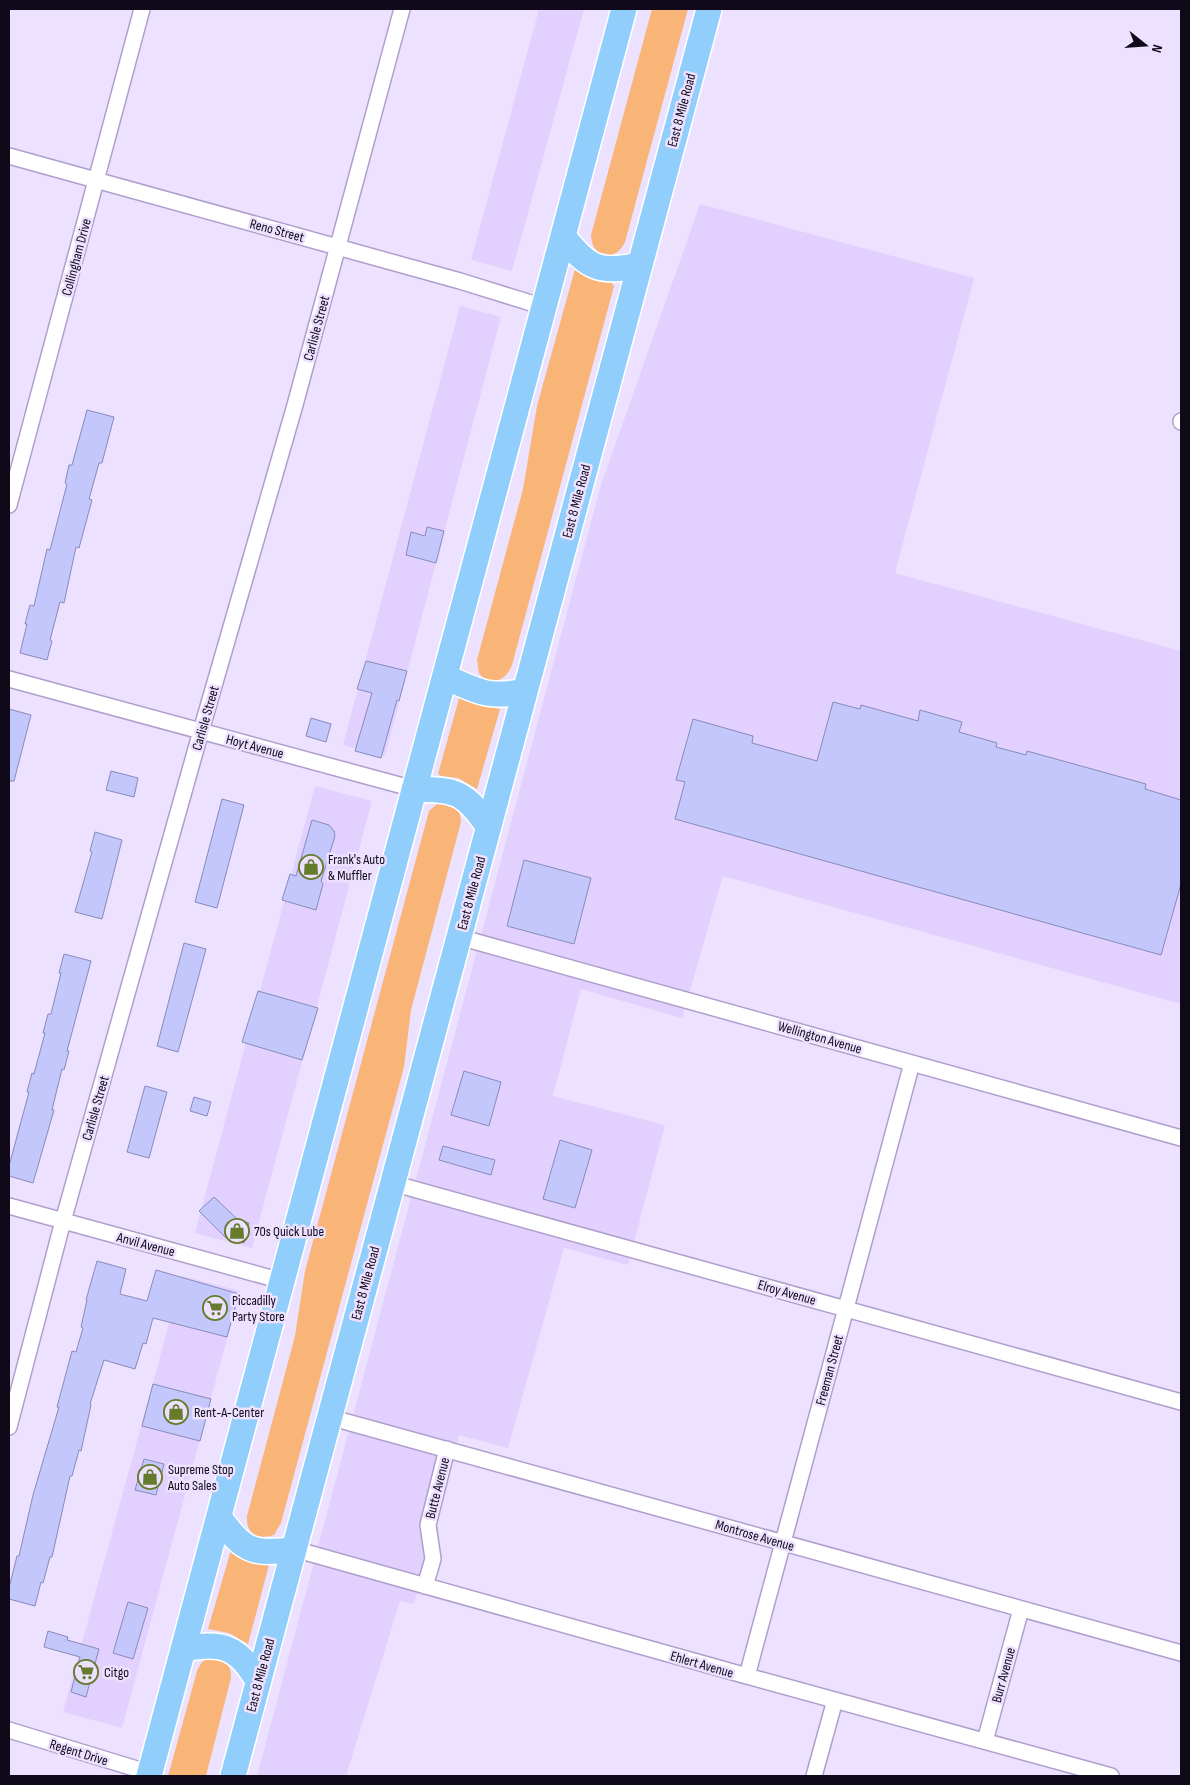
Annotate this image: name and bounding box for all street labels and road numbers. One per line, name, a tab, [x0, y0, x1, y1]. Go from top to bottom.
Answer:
street label: East 8 Mile Road	[663, 71, 700, 149]
street label: Reno Street	[248, 215, 306, 246]
street label: Collingham Drive	[58, 217, 95, 298]
street label: Carlisle Street	[300, 294, 333, 362]
street label: East 8 Mile Road	[558, 462, 595, 540]
street label: Carlisle Street	[188, 684, 223, 752]
street label: Hoyt Avenue	[224, 731, 286, 762]
street label: East 8 Mile Road	[453, 854, 490, 932]
street label: Wellington Avenue	[776, 1017, 864, 1058]
street label: Carlisle Street	[78, 1074, 113, 1142]
street label: Anvil Avenue	[114, 1228, 177, 1260]
street label: East 8 Mile Road	[347, 1244, 384, 1322]
street label: Elroy Avenue	[756, 1276, 818, 1309]
street label: Freeman Street	[812, 1333, 847, 1407]
street label: Butte Avenue	[422, 1456, 453, 1521]
street label: Montrose Avenue	[713, 1516, 796, 1555]
street label: East 8 Mile Road	[242, 1636, 279, 1714]
street label: Burr Avenue	[988, 1646, 1019, 1705]
street label: Ehlert Avenue	[668, 1647, 735, 1682]
street label: Regent Drive	[48, 1736, 110, 1769]

